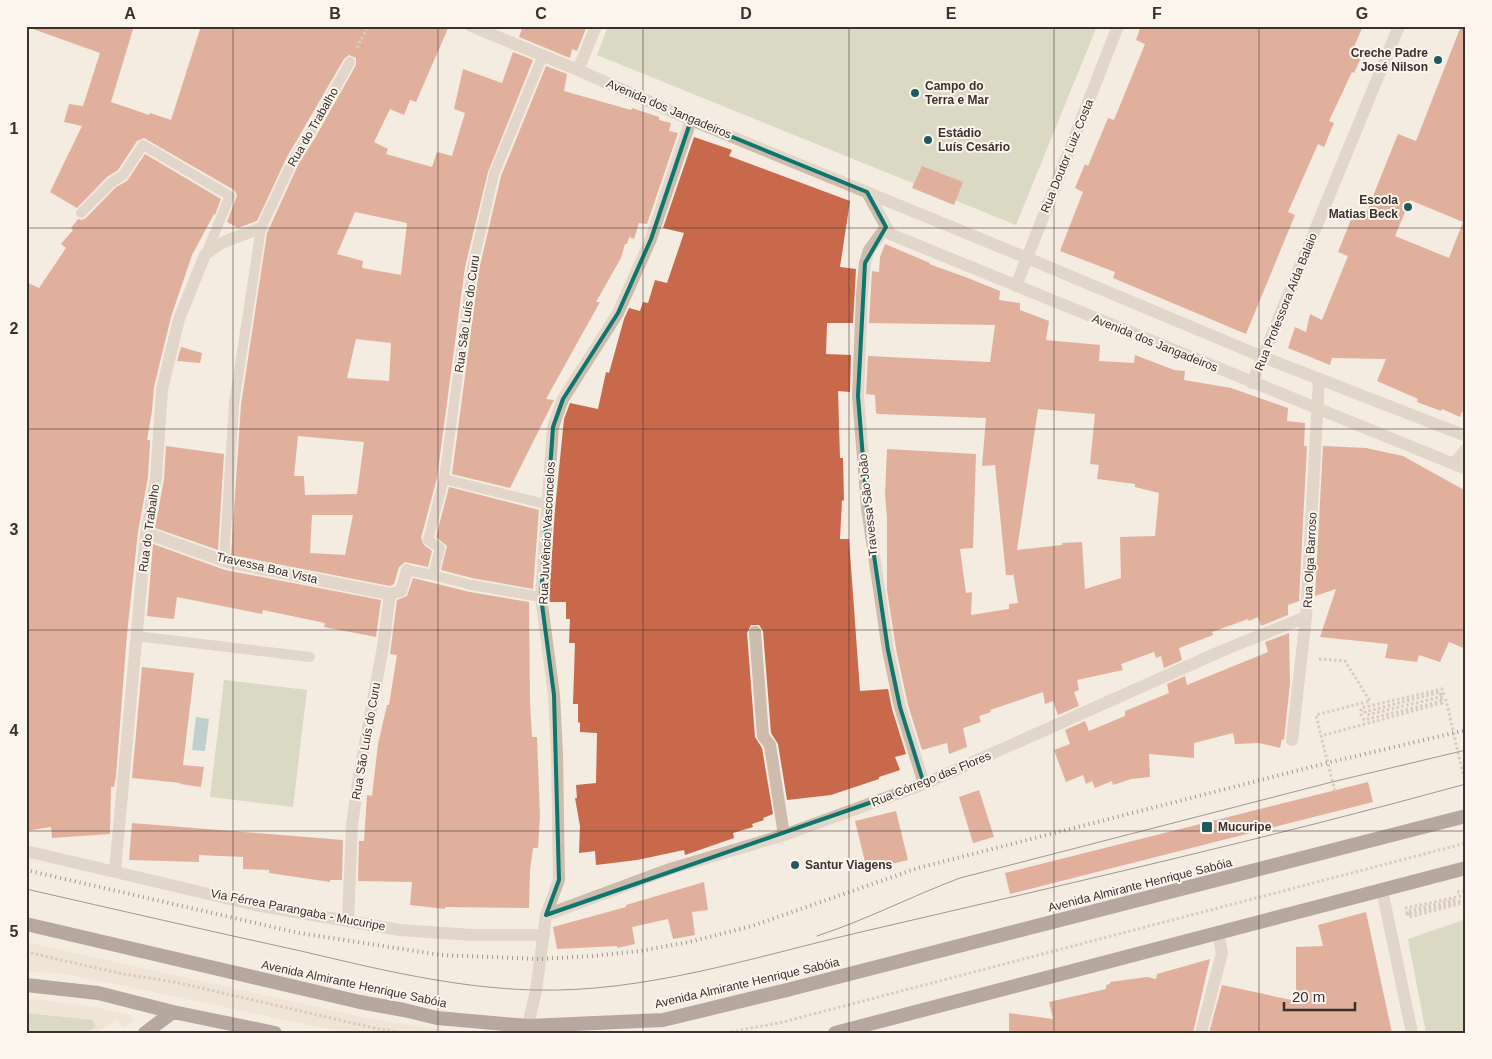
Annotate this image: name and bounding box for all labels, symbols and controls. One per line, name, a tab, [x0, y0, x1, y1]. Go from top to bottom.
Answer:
text: A	[124, 5, 136, 22]
text: B	[329, 5, 341, 22]
text: C	[535, 5, 547, 22]
text: D	[740, 5, 752, 22]
text: E	[946, 5, 957, 22]
text: F	[1152, 5, 1162, 22]
text: G	[1356, 5, 1368, 22]
place label: Creche Padre José Nilson	[1351, 46, 1428, 74]
marker: Creche Padre José Nilson	[1432, 54, 1444, 66]
street label: Avenida dos Jangadeiros	[604, 76, 734, 142]
place label: Campo do Terra e Mar	[925, 79, 989, 107]
street label: Rua do Trabalho	[285, 85, 341, 169]
marker: Campo do Terra e Mar	[909, 87, 921, 99]
street label: Rua Doutor Luiz Costa	[1038, 97, 1096, 215]
text: 1	[10, 120, 19, 137]
place label: Estádio Luís Cesário	[938, 126, 1010, 154]
marker: Estádio Luís Cesário	[922, 134, 934, 146]
place label: Escola Matias Beck	[1329, 193, 1398, 221]
marker: Escola Matias Beck	[1402, 201, 1414, 213]
street label: Rua Professora Aída Balaio	[1252, 231, 1320, 373]
street label: Rua São Luís do Curu	[452, 254, 482, 374]
street label: Avenida dos Jangadeiros	[1090, 311, 1220, 375]
text: 2	[10, 320, 19, 337]
street label: Travessa São João	[856, 453, 880, 557]
street label: Rua Juvêncio Vasconcelos	[536, 461, 558, 605]
street label: Rua do Trabalho	[136, 483, 162, 573]
street label: Rua Olga Barroso	[1300, 511, 1320, 608]
text: 3	[10, 521, 19, 538]
street label: Travessa Boa Vista	[215, 550, 319, 587]
street label: Rua São Luís do Curu	[349, 681, 383, 801]
text: 4	[10, 722, 19, 739]
street label: Rua Córrego das Flores	[869, 749, 993, 809]
marker: Mucuripe	[1200, 820, 1214, 834]
place label: Mucuripe	[1218, 820, 1272, 834]
street label: Avenida Almirante Henrique Sabóia	[1046, 855, 1234, 915]
place label: Santur Viagens	[805, 858, 892, 872]
marker: Santur Viagens	[789, 859, 801, 871]
street label: Via Férrea Parangaba - Mucuripe	[209, 886, 387, 934]
text: 5	[10, 923, 19, 940]
street label: Avenida Almirante Henrique Sabóia	[653, 955, 841, 1011]
street label: Avenida Almirante Henrique Sabóia	[260, 957, 448, 1011]
scale bar	[1284, 979, 1356, 1011]
text: 20 m	[1292, 988, 1325, 1005]

